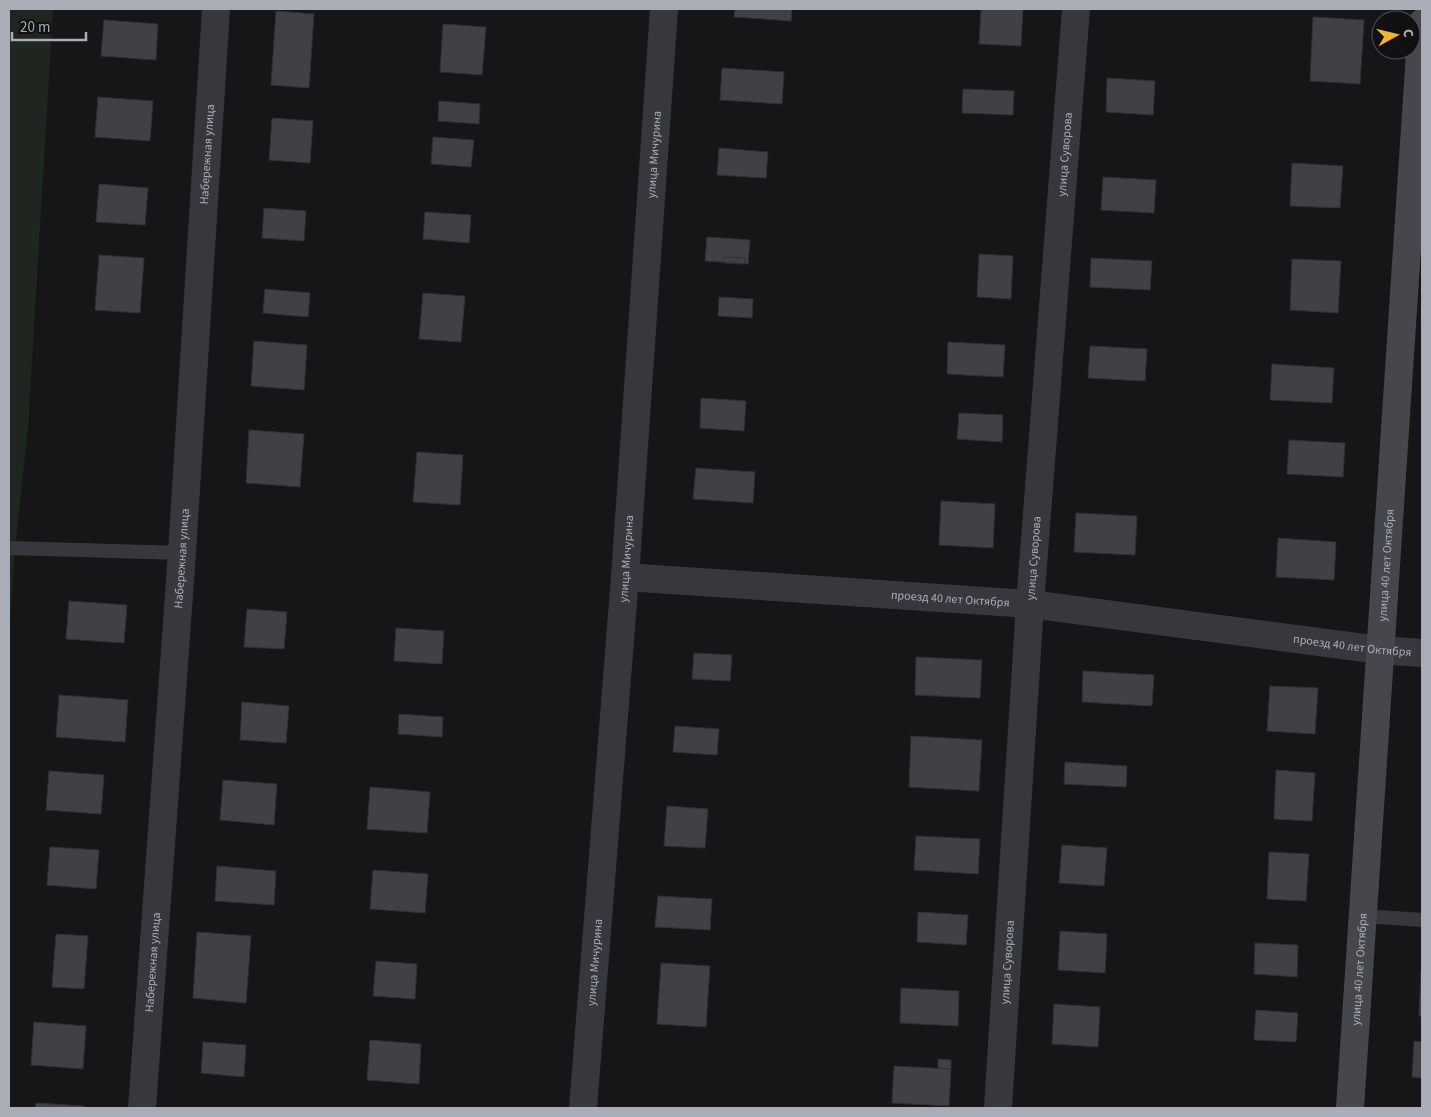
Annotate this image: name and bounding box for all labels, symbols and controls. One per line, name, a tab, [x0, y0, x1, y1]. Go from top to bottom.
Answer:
scale bar	[12, 10, 86, 42]
north arrow	[1371, 10, 1421, 60]
text: 20 m	[20, 17, 50, 38]
text: С	[1397, 28, 1418, 39]
street label: Набережная улица	[195, 104, 219, 205]
street label: улица Мичурина	[643, 110, 665, 199]
street label: улица Суворова	[1053, 112, 1076, 197]
street label: Набережная улица	[170, 508, 193, 609]
street label: улица 40 лет Октября	[1374, 508, 1398, 622]
street label: улица Мичурина	[615, 514, 638, 603]
street label: улица Суворова	[1022, 516, 1045, 601]
street label: проезд 40 лет Октября	[890, 586, 1010, 611]
street label: проезд 40 лет Октября	[1292, 630, 1412, 661]
street label: Набережная улица	[140, 912, 165, 1013]
street label: улица 40 лет Октября	[1347, 912, 1371, 1026]
street label: улица Мичурина	[583, 918, 606, 1007]
street label: улица Суворова	[996, 920, 1018, 1005]

